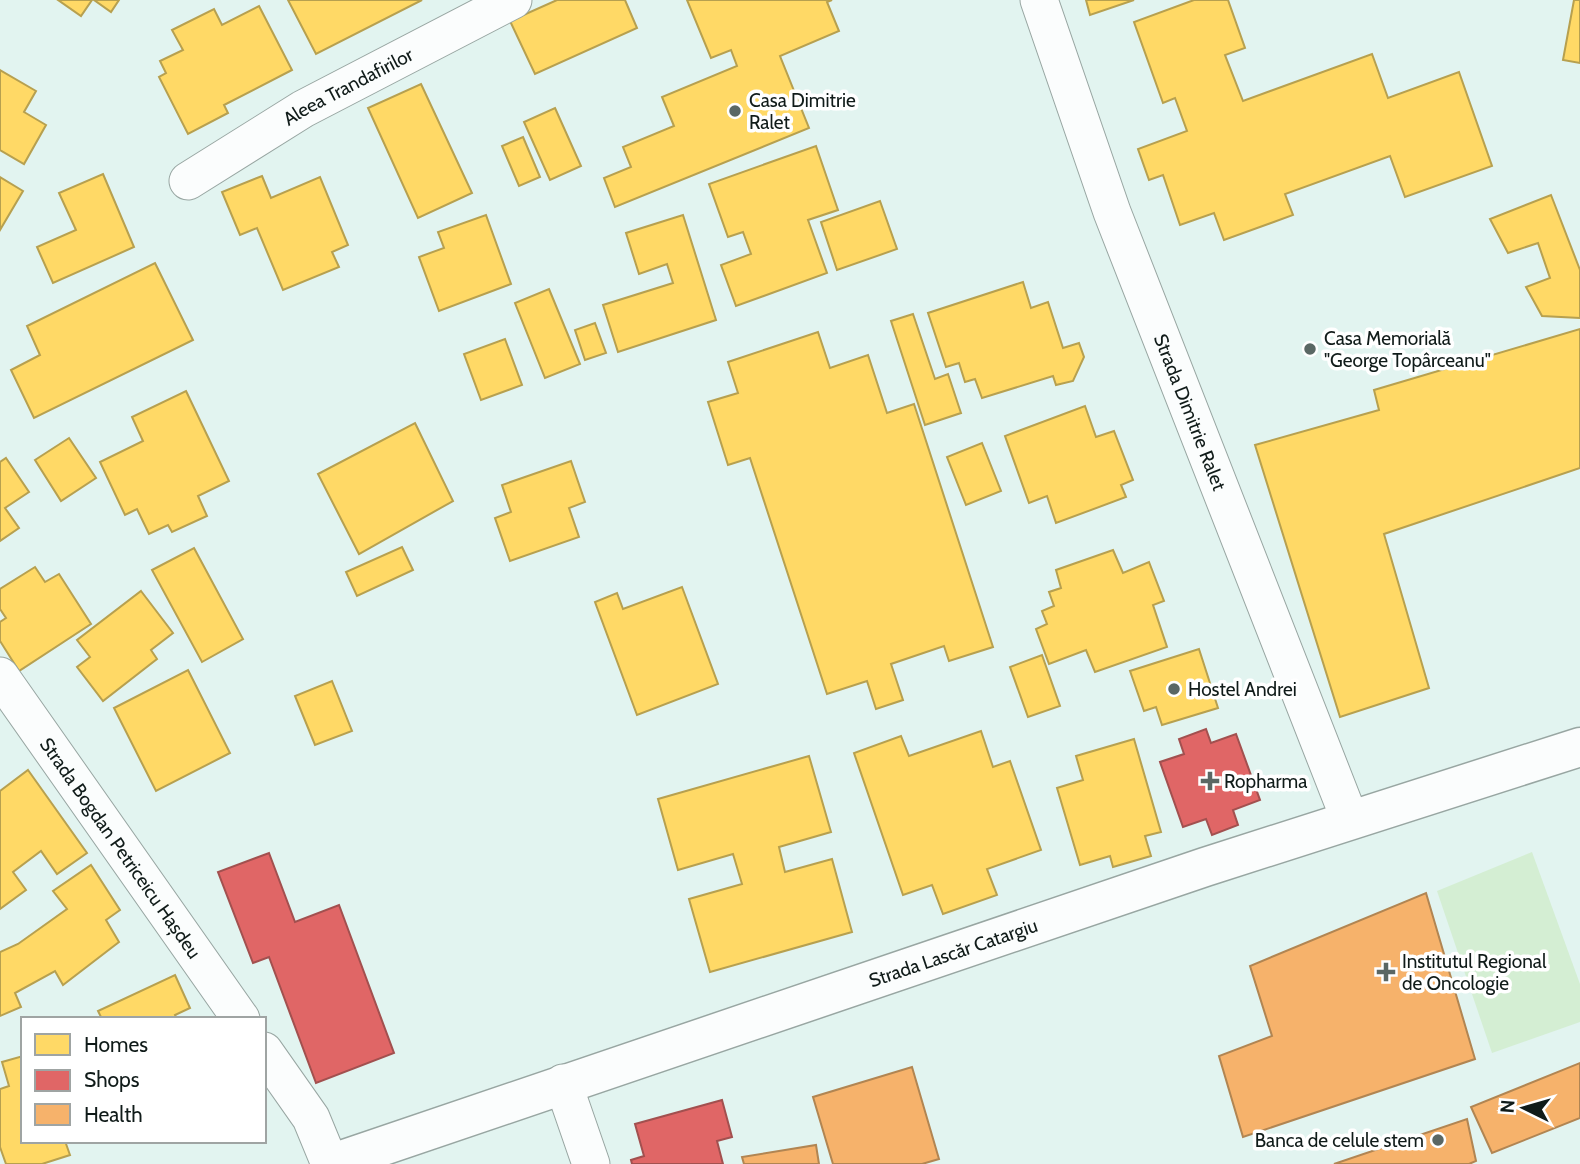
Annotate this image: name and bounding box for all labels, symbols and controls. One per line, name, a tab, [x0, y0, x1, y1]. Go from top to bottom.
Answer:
street label: Aleea Trandafirilor	[279, 42, 417, 130]
place label: Casa Dimitrie Ralet	[749, 89, 856, 134]
marker: Casa Dimitrie Ralet	[727, 103, 743, 119]
place label: Casa Memorială "George Topârceanu"	[1324, 327, 1491, 372]
street label: Strada Dimitrie Ralet	[1149, 330, 1231, 494]
marker: Casa Memorială "George Topârceanu"	[1302, 341, 1318, 357]
place label: Hostel Andrei	[1188, 678, 1297, 701]
marker: Hostel Andrei	[1166, 681, 1182, 697]
street label: Strada Bogdan Petriceicu Hașdeu	[35, 733, 206, 963]
place label: Ropharma	[1224, 770, 1307, 793]
marker: Ropharma	[1202, 773, 1218, 789]
street label: Strada Lascăr Catargiu	[866, 913, 1040, 992]
place label: Institutul Regional de Oncologie	[1402, 950, 1547, 995]
marker: Institutul Regional de Oncologie	[1376, 962, 1396, 982]
legend	[21, 1017, 266, 1143]
text: Homes	[84, 1032, 148, 1057]
text: Shops	[84, 1067, 140, 1092]
north arrow	[1489, 1073, 1559, 1143]
text: N	[1496, 1099, 1520, 1114]
text: Health	[84, 1102, 143, 1127]
place label: Banca de celule stem	[1255, 1129, 1424, 1152]
marker: Banca de celule stem	[1430, 1132, 1446, 1148]

